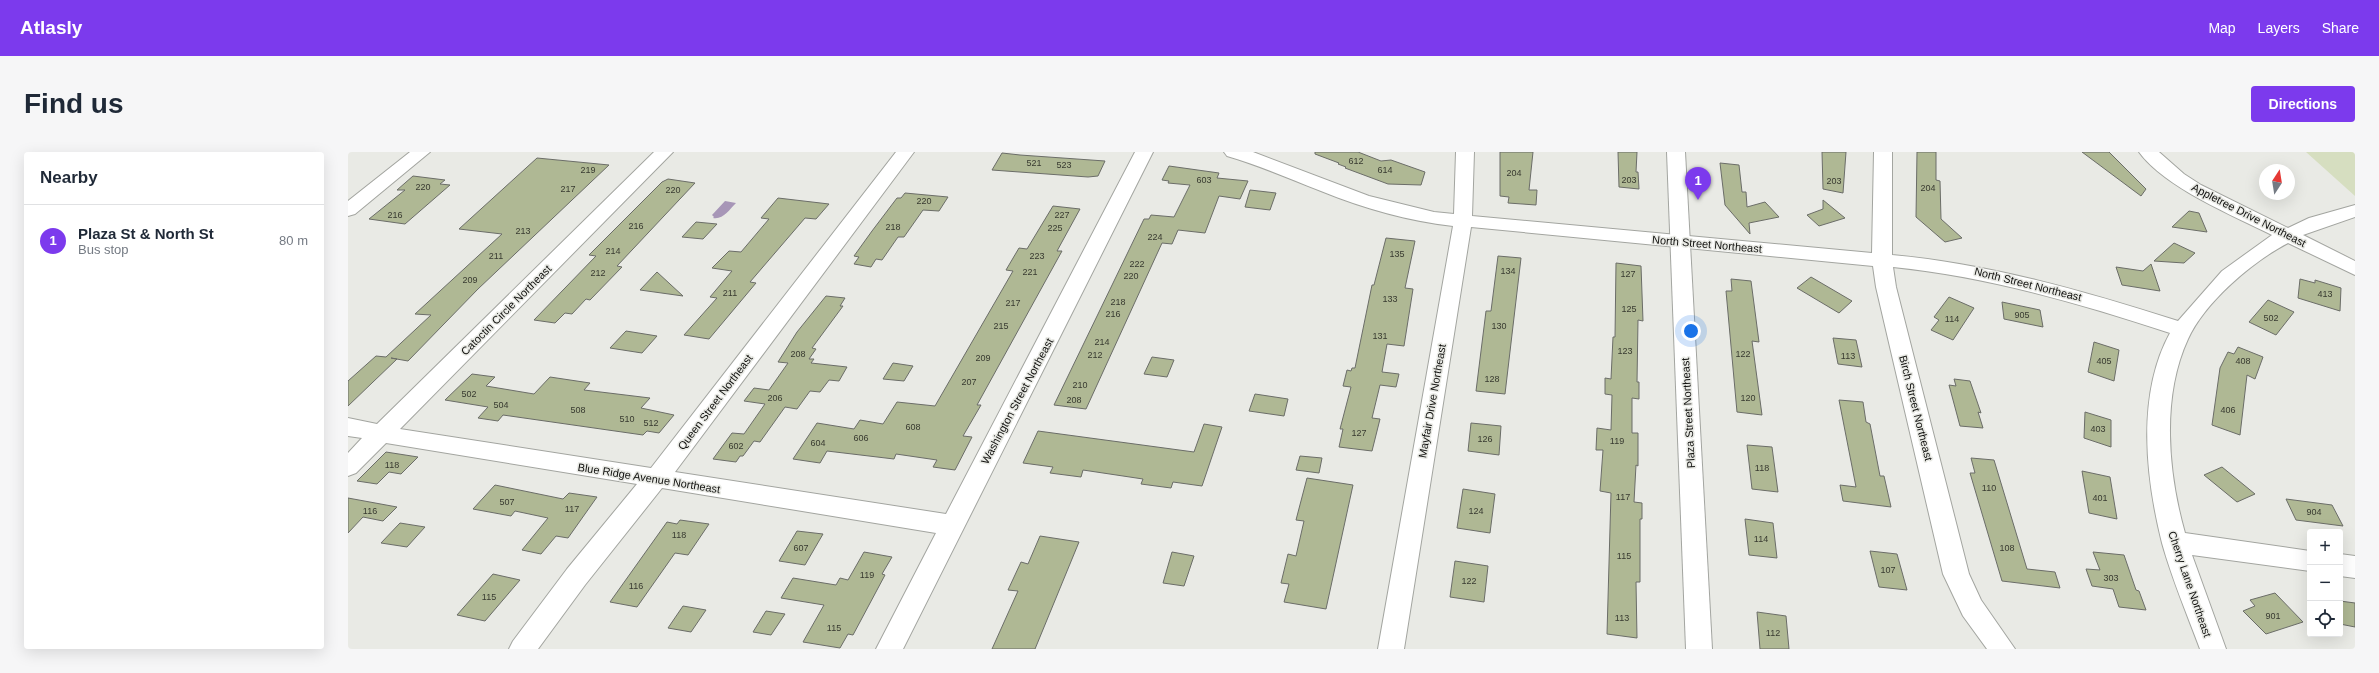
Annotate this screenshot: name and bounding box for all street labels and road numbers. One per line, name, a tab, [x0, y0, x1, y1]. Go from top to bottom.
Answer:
street label: Appletree Drive Northeast	[2190, 181, 2308, 249]
street label: North Street Northeast	[1652, 233, 1762, 255]
street label: Catoctin Circle Northeast	[459, 263, 553, 357]
street label: North Street Northeast	[1973, 265, 2083, 303]
street label: Washington Street Northeast	[979, 336, 1055, 466]
street label: Mayfair Drive Northeast	[1416, 343, 1448, 459]
street label: Queen Street Northeast	[675, 352, 755, 452]
street label: Birch Street Northeast	[1897, 354, 1935, 462]
street label: Plaza Street Northeast	[1679, 357, 1697, 469]
street label: Blue Ridge Avenue Northeast	[577, 461, 721, 495]
street label: Cherry Lane Northeast	[2166, 529, 2214, 639]

